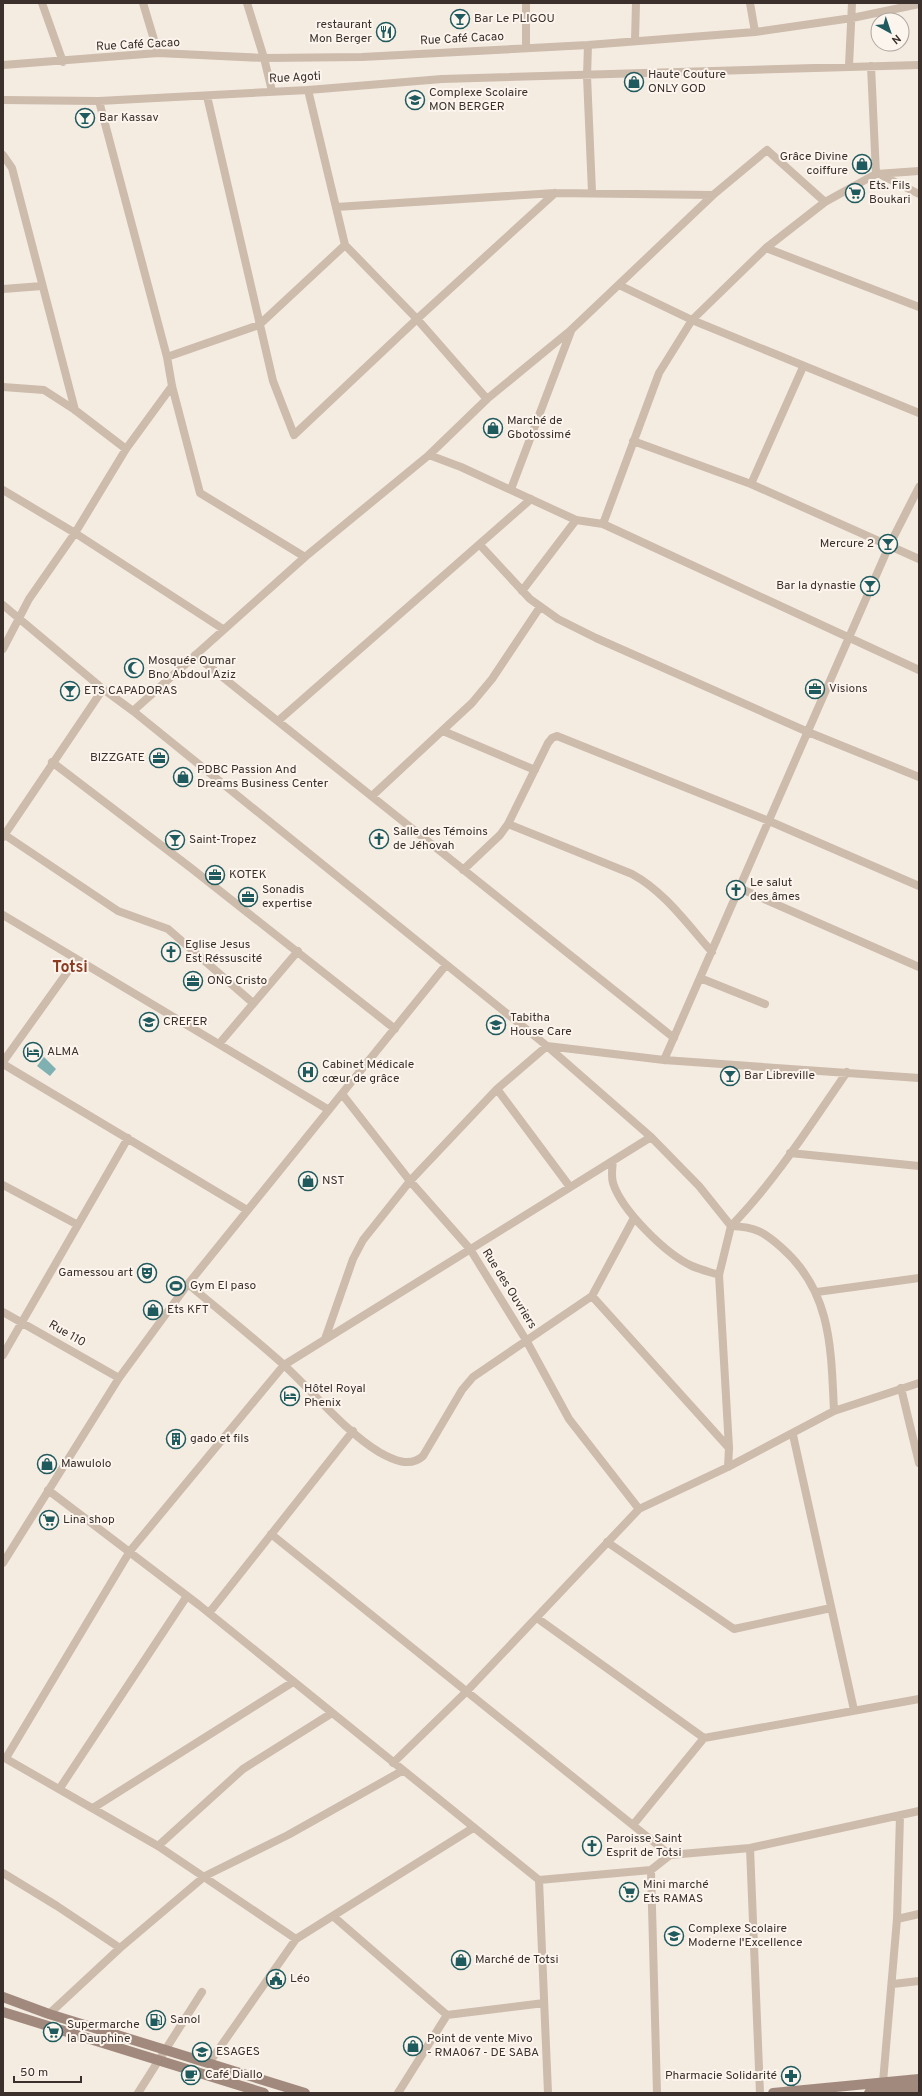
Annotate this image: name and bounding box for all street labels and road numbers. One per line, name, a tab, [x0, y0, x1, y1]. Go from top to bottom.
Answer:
street label: Rue Café Cacao	[420, 29, 505, 49]
street label: Rue Café Cacao	[96, 35, 181, 55]
street label: Rue Agoti	[269, 69, 321, 87]
street label: Rue des Ouvriers	[478, 1246, 540, 1332]
street label: Rue 110	[45, 1317, 89, 1351]

